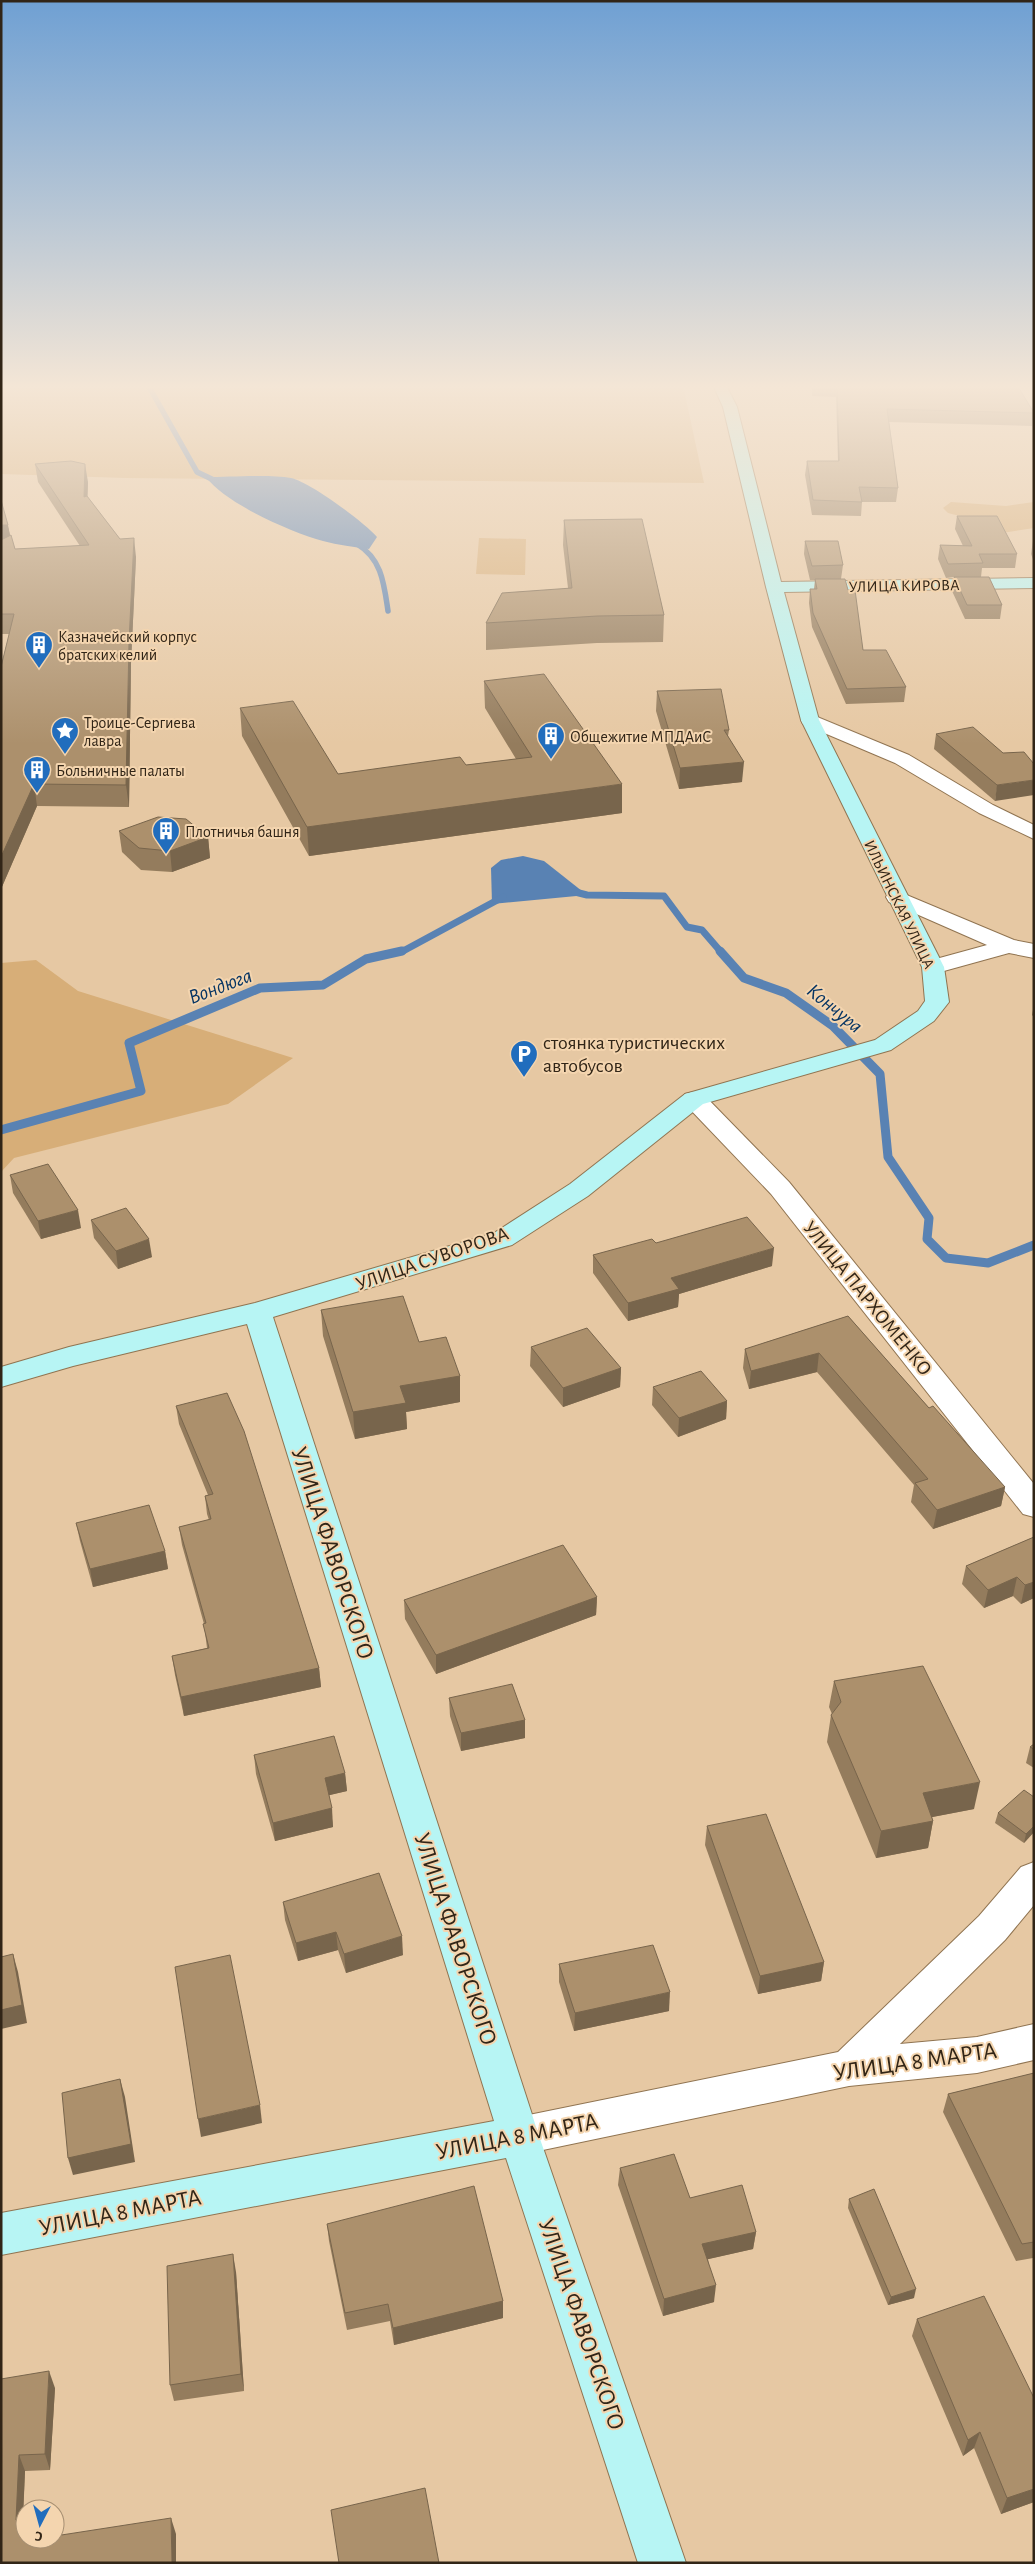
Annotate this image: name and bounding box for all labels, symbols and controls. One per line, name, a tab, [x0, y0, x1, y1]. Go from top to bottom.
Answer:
street label: УЛИЦА КИРОВА	[848, 577, 960, 595]
place label: Казначейский корпус братских келий	[58, 629, 197, 663]
building icon: Казначейский корпус братских келий	[24, 630, 54, 669]
place label: Троице-Сергиева лавра	[84, 715, 195, 749]
place icon: Троице-Сергиева лавра	[50, 716, 80, 755]
building icon: Общежитие МПДАиС	[536, 721, 566, 760]
place label: Общежитие МПДАиС	[570, 729, 711, 745]
building icon: Больничные палаты	[22, 755, 52, 794]
place label: Больничные палаты	[56, 763, 185, 779]
building icon: Плотничья башня	[151, 816, 181, 855]
place label: Плотничья башня	[185, 824, 299, 840]
street label: ИЛЬИНСКАЯ УЛИЦА	[861, 838, 937, 972]
water label: Вондюга	[186, 965, 255, 1008]
water label: Кончура	[802, 980, 866, 1038]
place label: стоянка туристических автобусов	[543, 1033, 725, 1076]
parking icon: стоянка туристических автобусов	[509, 1039, 539, 1078]
street label: УЛИЦА ПАРХОМЕНКО	[799, 1218, 935, 1380]
street label: УЛИЦА СУВОРОВА	[353, 1223, 511, 1294]
street label: УЛИЦА ФАВОРСКОГО	[286, 1444, 378, 1663]
street label: УЛИЦА ФАВОРСКОГО	[409, 1830, 501, 2049]
street label: УЛИЦА 8 МАРТА	[832, 2039, 998, 2085]
street label: УЛИЦА 8 МАРТА	[434, 2109, 600, 2164]
street label: УЛИЦА 8 МАРТА	[37, 2185, 203, 2240]
street label: УЛИЦА ФАВОРСКОГО	[534, 2216, 629, 2433]
north arrow	[15, 2499, 65, 2549]
text: С	[34, 2529, 43, 2543]

